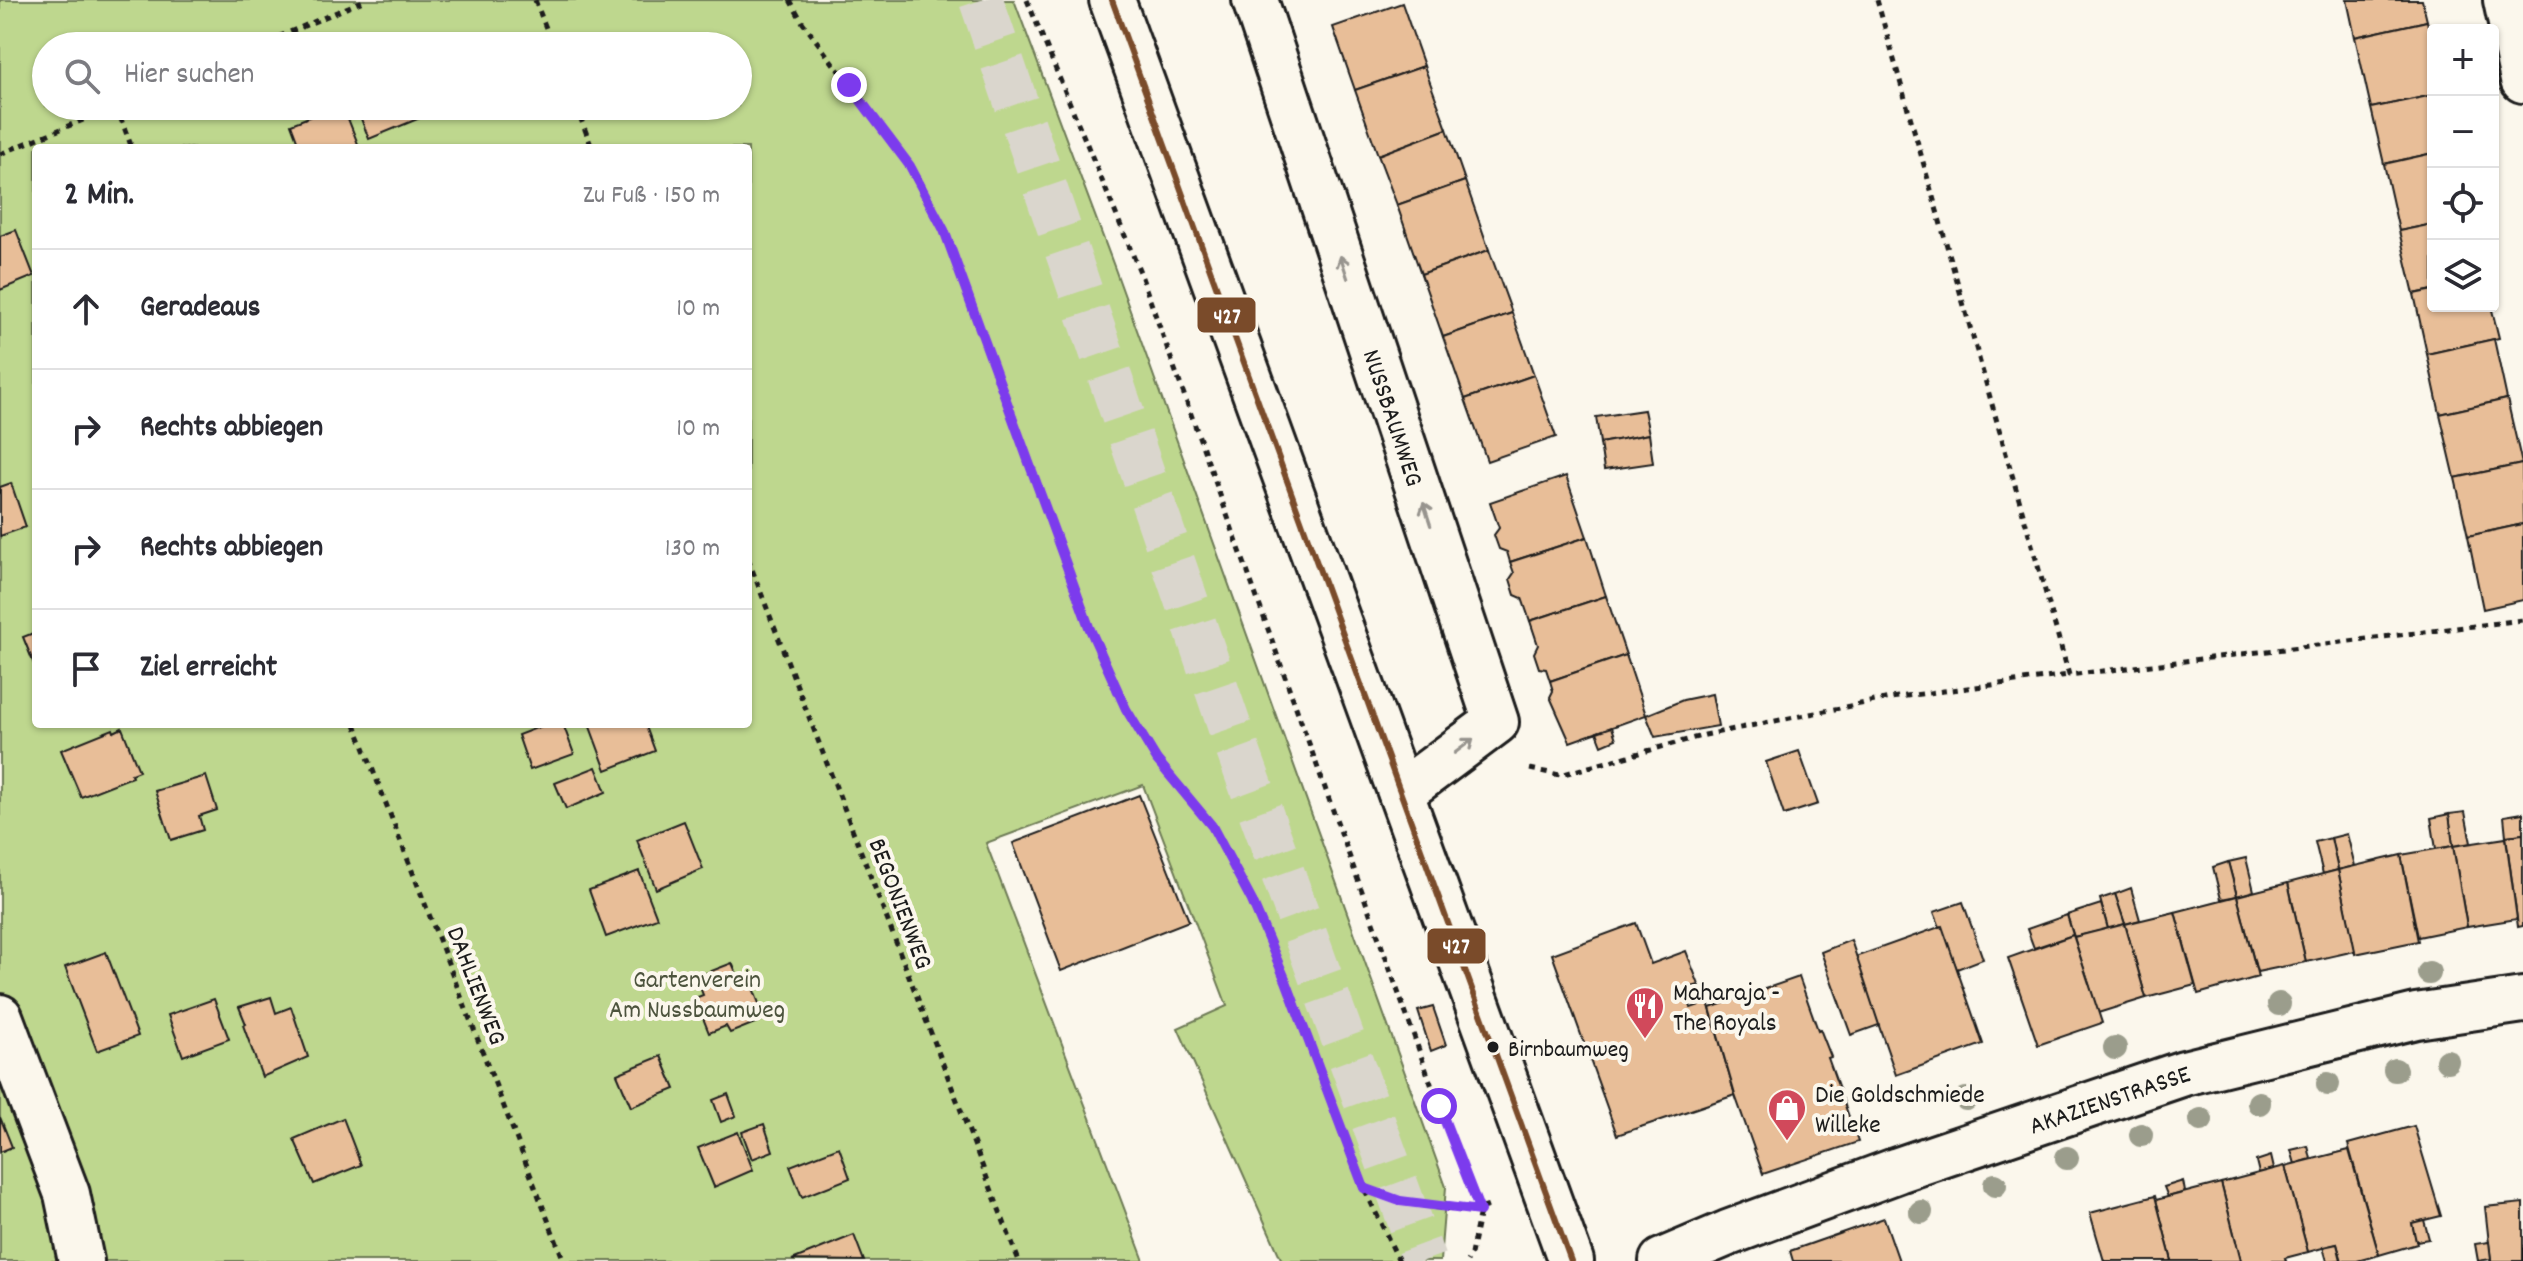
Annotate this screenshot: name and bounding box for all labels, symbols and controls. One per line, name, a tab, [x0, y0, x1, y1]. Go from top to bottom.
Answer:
map controls	[2427, 24, 2499, 312]
button: +	[2427, 24, 2499, 96]
search box	[32, 32, 752, 120]
icon: search	[60, 54, 104, 98]
text: Hier suchen	[124, 55, 254, 98]
route end	[831, 67, 867, 103]
button: −	[2427, 96, 2499, 168]
button: locate	[2427, 168, 2499, 240]
text: 2 Min.	[64, 172, 134, 221]
text: Zu Fuß · 150 m	[583, 178, 720, 215]
button: layers	[2427, 240, 2499, 312]
one-way arrow	[1336, 255, 1351, 280]
icon: ahead	[64, 287, 108, 331]
text: Geradeaus	[140, 288, 260, 331]
text: 10 m	[676, 291, 720, 328]
line badge: 427	[1196, 296, 1257, 334]
text: 427	[1213, 303, 1241, 334]
street label: NUSSBAUMWEG	[1351, 345, 1431, 492]
icon: right	[64, 407, 108, 451]
text: Rechts abbiegen	[140, 408, 323, 451]
text: 10 m	[676, 411, 720, 448]
one-way arrow	[1418, 501, 1433, 526]
icon: right	[64, 527, 108, 571]
text: Rechts abbiegen	[140, 528, 323, 571]
text: 130 m	[665, 531, 720, 568]
icon: arrive	[64, 647, 108, 691]
text: Ziel erreicht	[140, 648, 277, 691]
one-way arrow	[1452, 738, 1474, 755]
street label: BEGONIENWEG	[857, 833, 941, 975]
street label: DAHLIENWEG	[435, 922, 514, 1051]
line badge: 427	[1426, 927, 1487, 965]
text: 427	[1442, 933, 1470, 964]
park label: Gartenverein Am Nussbaumweg	[609, 963, 785, 1030]
place label: Maharaja - The Royals	[1673, 976, 1780, 1043]
restaurant icon: Maharaja - The Royals	[1624, 985, 1666, 1040]
place label: Birnbaumweg	[1508, 1034, 1629, 1068]
marker: Birnbaumweg	[1485, 1039, 1501, 1055]
street label: AKAZIENSTRASSE	[2025, 1057, 2196, 1146]
place label: Die Goldschmiede Willeke	[1815, 1078, 1985, 1145]
shop icon: Die Goldschmiede Willeke	[1766, 1087, 1808, 1142]
route start	[1421, 1088, 1457, 1124]

